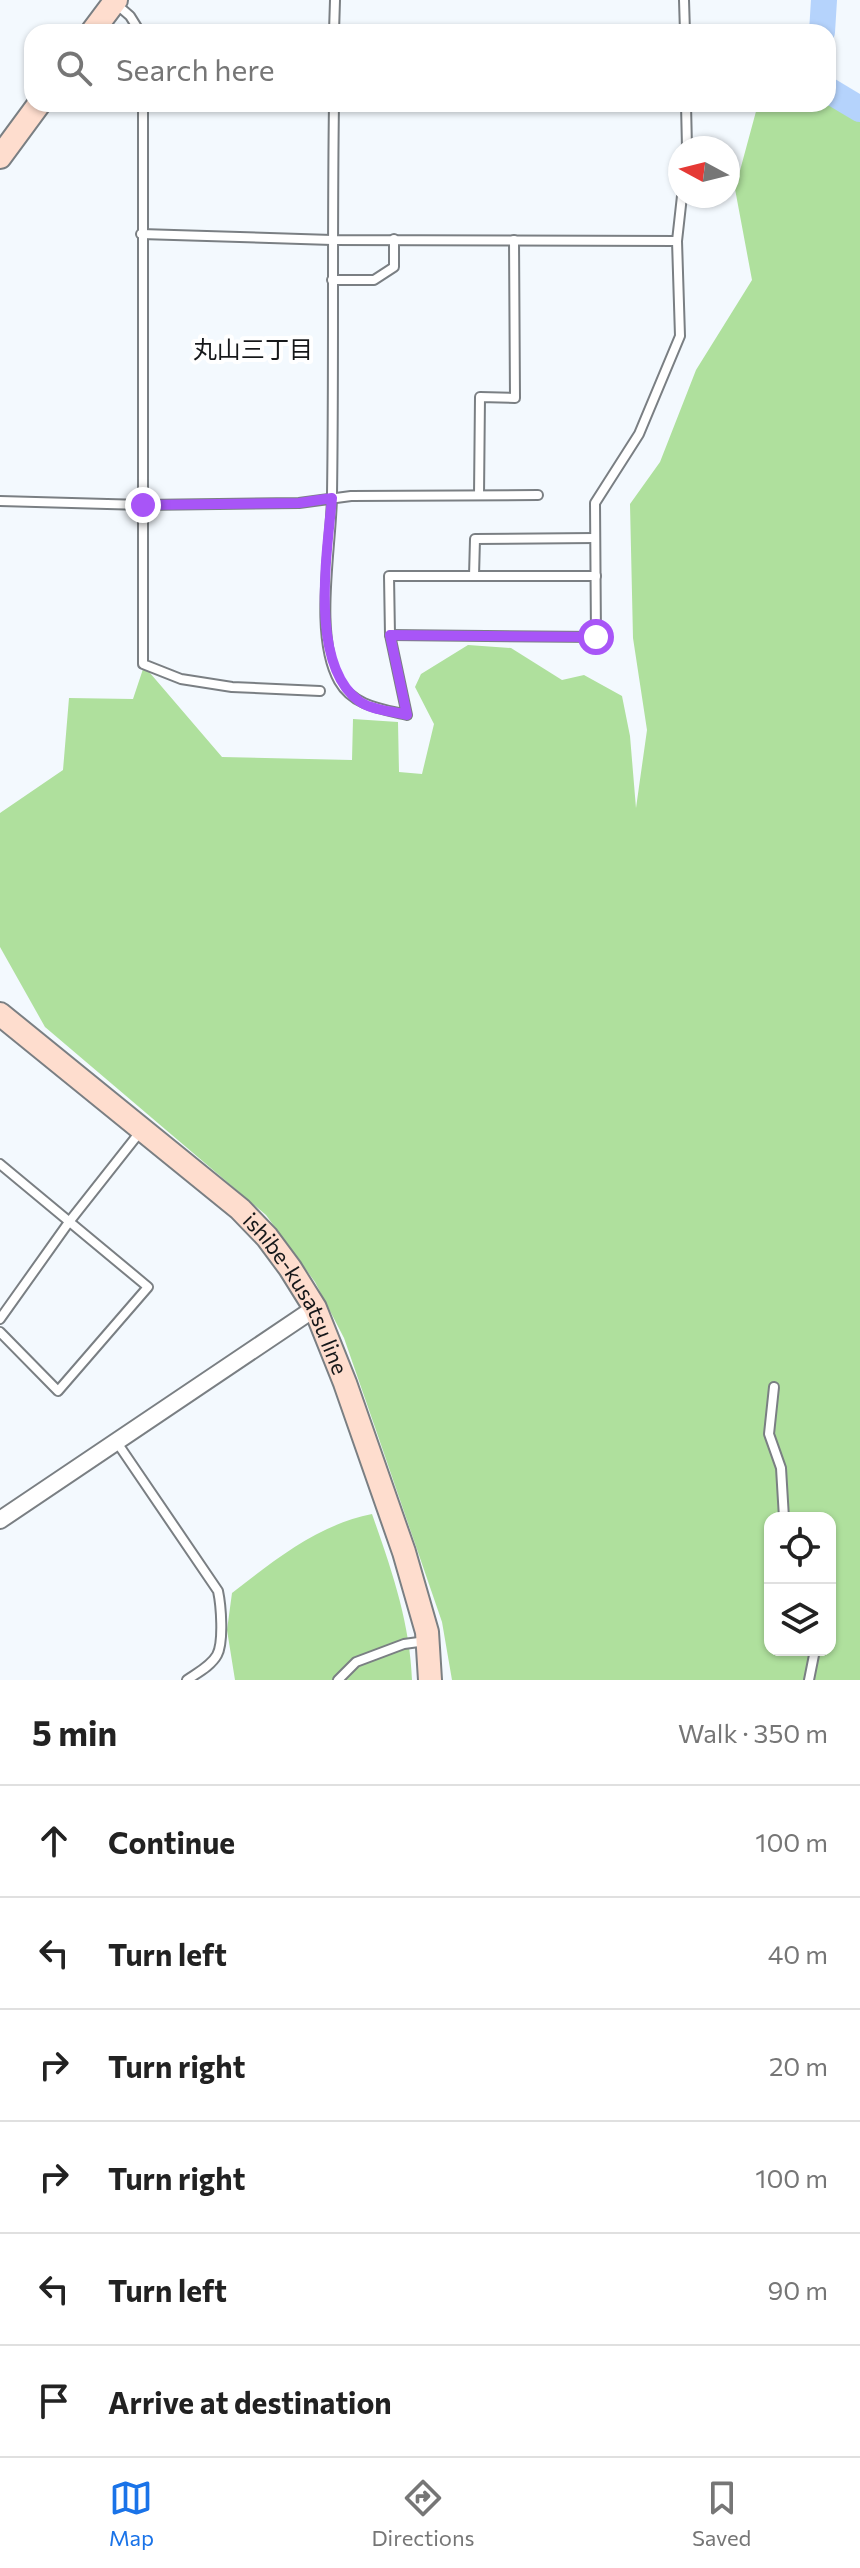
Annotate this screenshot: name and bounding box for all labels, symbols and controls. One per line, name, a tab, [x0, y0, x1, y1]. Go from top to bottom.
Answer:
search box	[24, 24, 836, 112]
icon: search	[52, 46, 96, 90]
text: Search here	[116, 50, 275, 87]
north arrow	[668, 136, 740, 208]
district label: 丸山三丁目	[193, 334, 313, 363]
route end	[125, 487, 161, 523]
route start	[578, 619, 614, 655]
street label: ishibe-kusatsu line	[238, 1207, 354, 1378]
map controls	[764, 1512, 836, 1656]
button: locate	[764, 1512, 836, 1584]
button: layers	[764, 1584, 836, 1656]
text: 5 min	[32, 1711, 117, 1753]
text: Walk · 350 m	[678, 1717, 828, 1748]
icon: ahead	[32, 1819, 76, 1863]
text: Continue	[108, 1823, 235, 1860]
text: 100 m	[755, 1826, 828, 1857]
icon: left	[32, 1931, 76, 1975]
text: Turn left	[108, 1935, 227, 1972]
text: 40 m	[768, 1938, 828, 1969]
icon: right	[32, 2043, 76, 2087]
text: Turn right	[108, 2047, 245, 2084]
text: 20 m	[769, 2050, 828, 2081]
icon: right	[32, 2155, 76, 2199]
text: Turn right	[108, 2159, 245, 2196]
text: 100 m	[755, 2162, 828, 2193]
icon: left	[32, 2267, 76, 2311]
text: Turn left	[108, 2271, 227, 2308]
text: 90 m	[768, 2274, 828, 2305]
icon: arrive	[32, 2379, 76, 2423]
text: Arrive at destination	[108, 2383, 392, 2420]
tab: Map	[109, 2476, 154, 2551]
tab: Directions	[371, 2476, 475, 2551]
tab: Saved	[692, 2476, 751, 2551]

